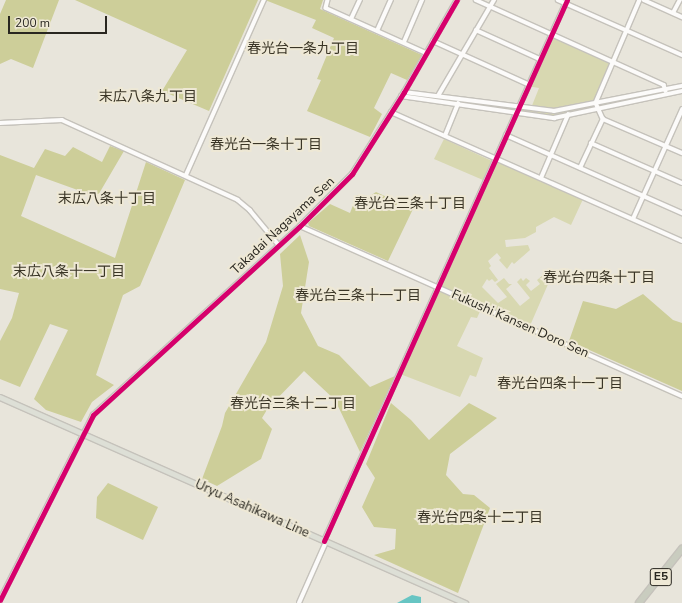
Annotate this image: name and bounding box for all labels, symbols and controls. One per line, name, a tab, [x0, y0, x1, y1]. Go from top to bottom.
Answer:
scale bar	[10, 8, 109, 34]
text: 200 m	[15, 15, 50, 31]
district label: 春光台一条九丁目	[247, 41, 359, 57]
district label: 末広八条九丁目	[99, 89, 197, 105]
district label: 春光台一条十丁目	[210, 137, 322, 153]
street label: Takadai Nagayama Sen	[228, 174, 338, 278]
district label: 末広八条十丁目	[58, 191, 156, 207]
district label: 春光台三条十丁目	[354, 196, 466, 212]
district label: 末広八条十一丁目	[13, 264, 125, 280]
district label: 春光台四条十丁目	[543, 270, 655, 286]
street label: Fukushi Kansen Doro Sen	[449, 287, 591, 361]
district label: 春光台三条十一丁目	[295, 288, 421, 304]
district label: 春光台四条十一丁目	[497, 376, 623, 392]
district label: 春光台三条十二丁目	[230, 396, 356, 412]
street label: Uryu Asahikawa Line	[192, 477, 312, 541]
district label: 春光台四条十二丁目	[417, 510, 543, 526]
road number: E5	[649, 567, 673, 587]

